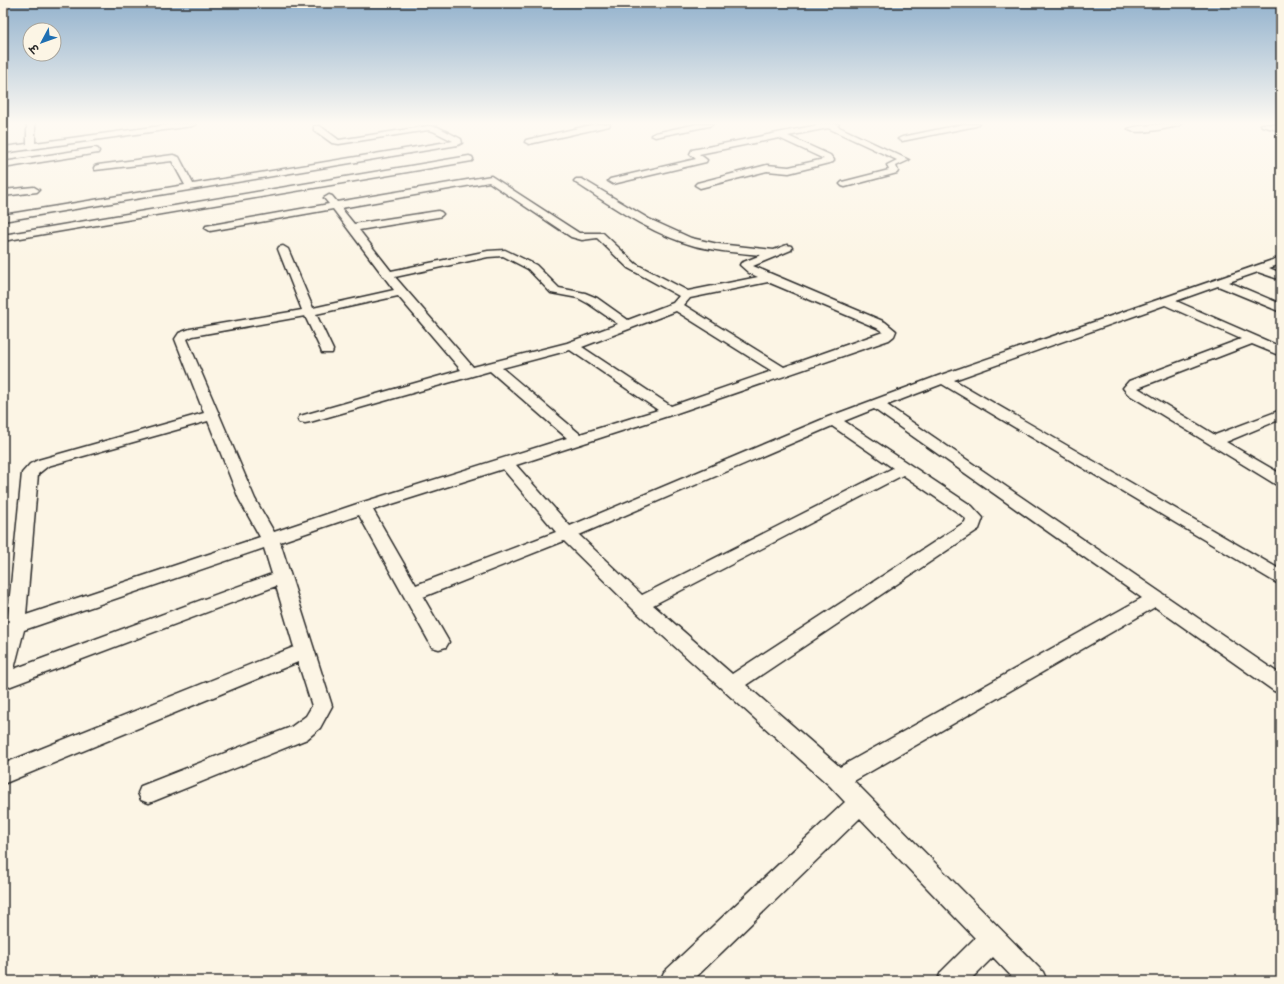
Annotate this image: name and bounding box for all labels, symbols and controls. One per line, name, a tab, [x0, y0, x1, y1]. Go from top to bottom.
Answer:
north arrow	[22, 22, 62, 62]
text: उ	[24, 39, 44, 58]

